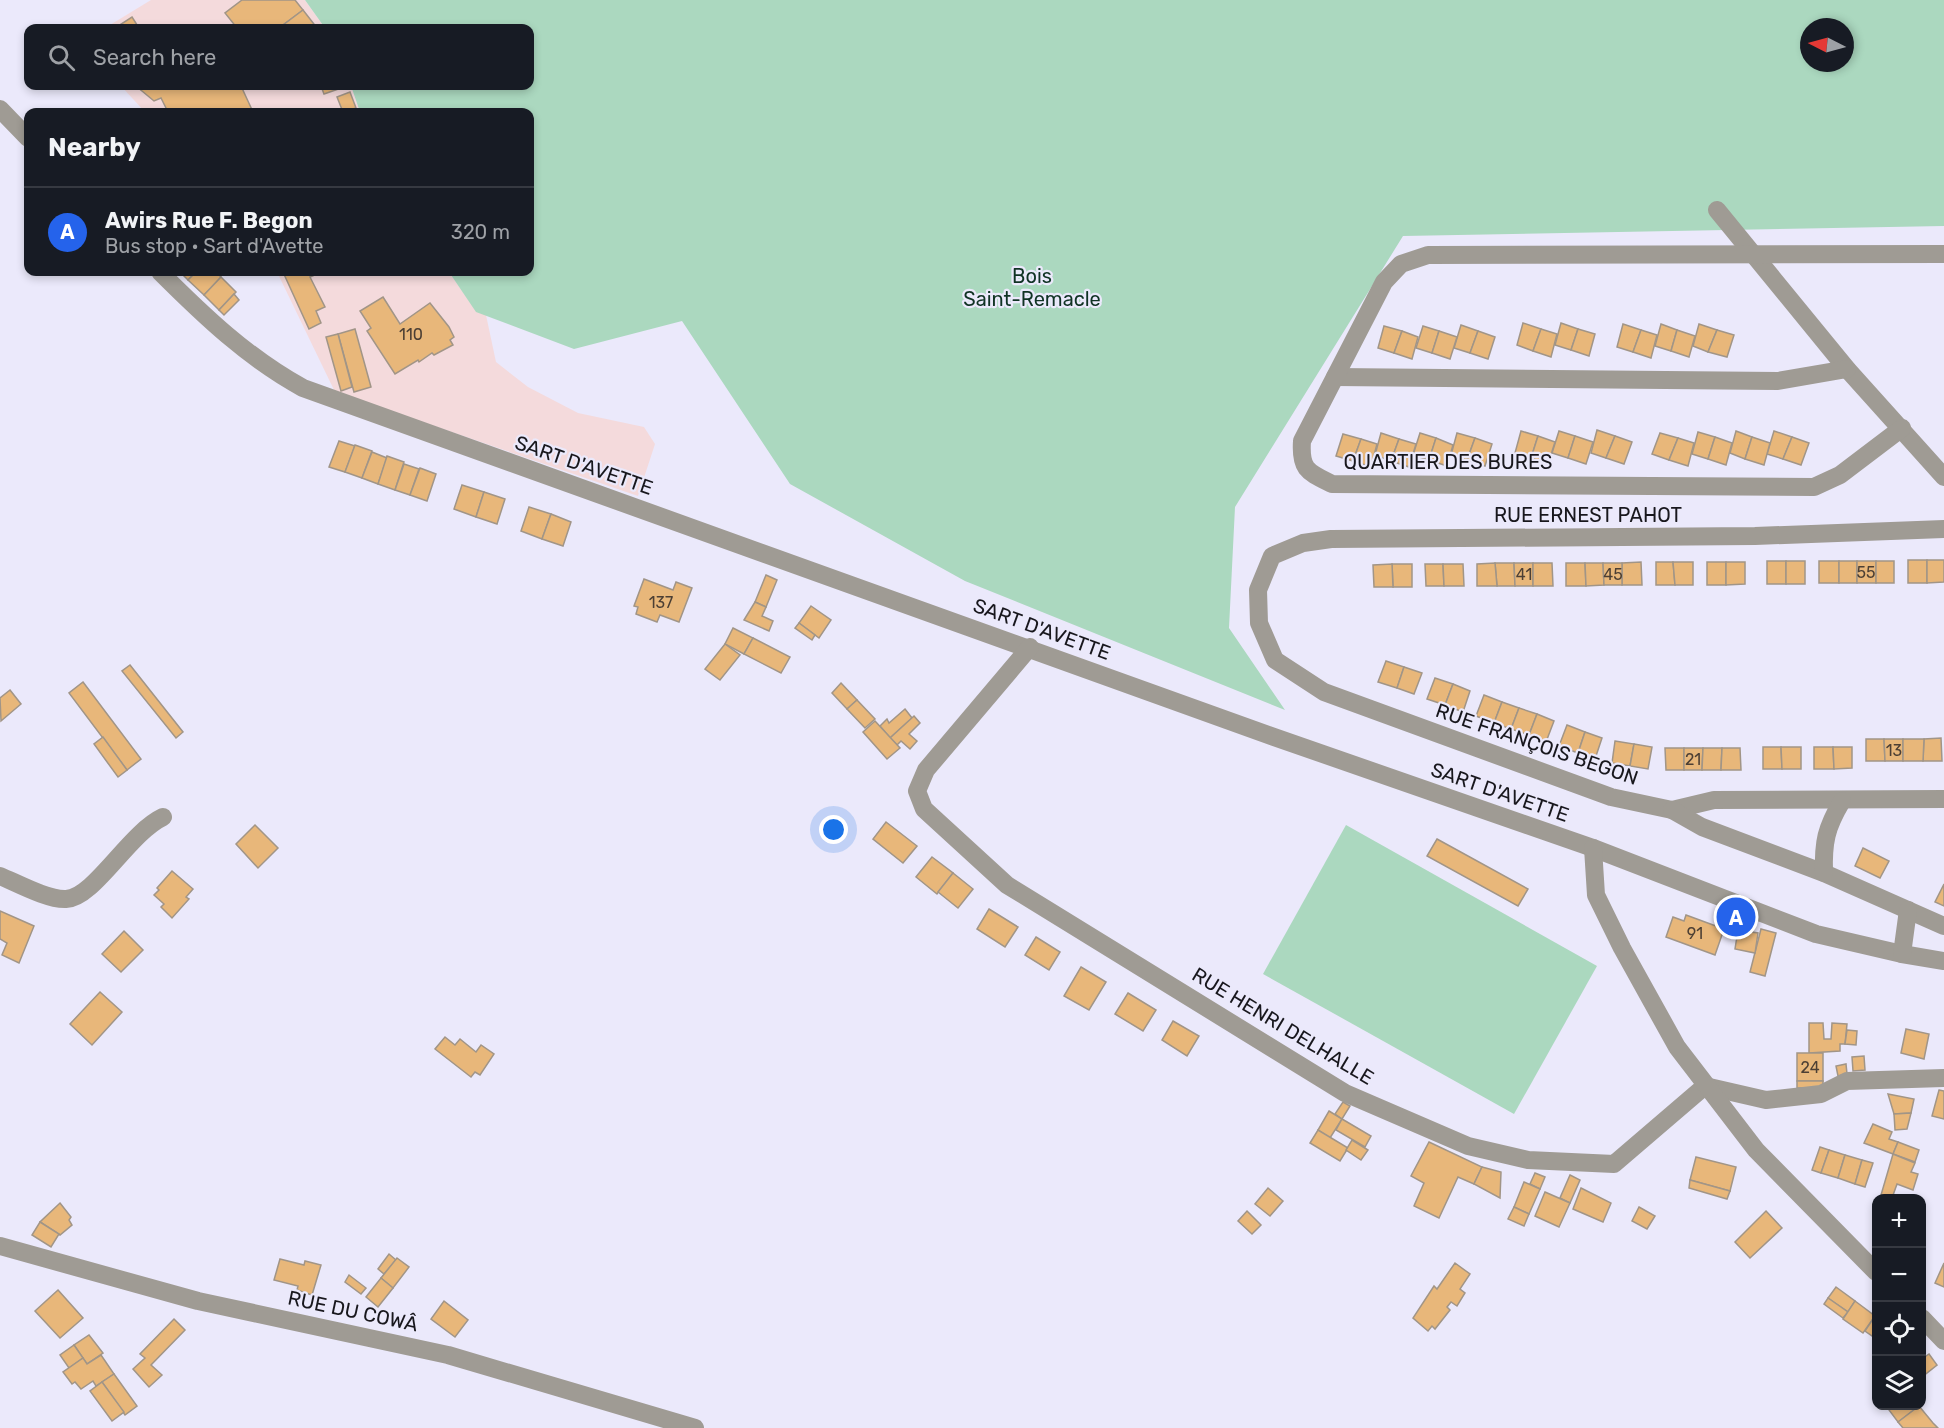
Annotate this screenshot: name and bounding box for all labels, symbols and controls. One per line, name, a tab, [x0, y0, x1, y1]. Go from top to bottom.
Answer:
north arrow	[1800, 18, 1854, 72]
search box	[24, 24, 534, 90]
icon: search	[45, 41, 78, 74]
text: Search here	[93, 44, 216, 71]
text: Nearby	[48, 132, 141, 163]
text: Awirs Rue F. Begon	[105, 207, 313, 234]
text: A	[60, 220, 75, 244]
text: 320 m	[451, 220, 510, 244]
text: Bus stop · Sart d'Avette	[105, 234, 323, 258]
park label: Bois Saint-Remacle	[963, 264, 1101, 311]
house number: 110	[399, 325, 423, 344]
street label: SART D'AVETTE	[512, 430, 656, 500]
street label: QUARTIER DES BURES	[1343, 450, 1553, 474]
street label: RUE ERNEST PAHOT	[1494, 503, 1682, 527]
house number: 55	[1856, 563, 1876, 582]
house number: 41	[1516, 565, 1532, 584]
house number: 45	[1603, 565, 1623, 584]
house number: 137	[649, 593, 673, 612]
street label: SART D'AVETTE	[970, 593, 1114, 665]
street label: RUE FRANÇOIS BEGON	[1433, 698, 1641, 790]
house number: 13	[1886, 741, 1902, 760]
house number: 21	[1685, 750, 1701, 769]
street label: SART D'AVETTE	[1428, 757, 1572, 827]
your location	[819, 815, 848, 844]
pin: A	[1716, 894, 1756, 940]
house number: 91	[1687, 924, 1703, 943]
street label: RUE HENRI DELHALLE	[1188, 962, 1378, 1090]
house number: 24	[1800, 1058, 1820, 1077]
map controls	[1872, 1194, 1926, 1410]
button: +	[1872, 1194, 1926, 1248]
button: −	[1872, 1248, 1926, 1302]
street label: RUE DU COWÂ	[286, 1285, 420, 1337]
button: locate	[1872, 1302, 1926, 1356]
button: layers	[1872, 1356, 1926, 1410]

